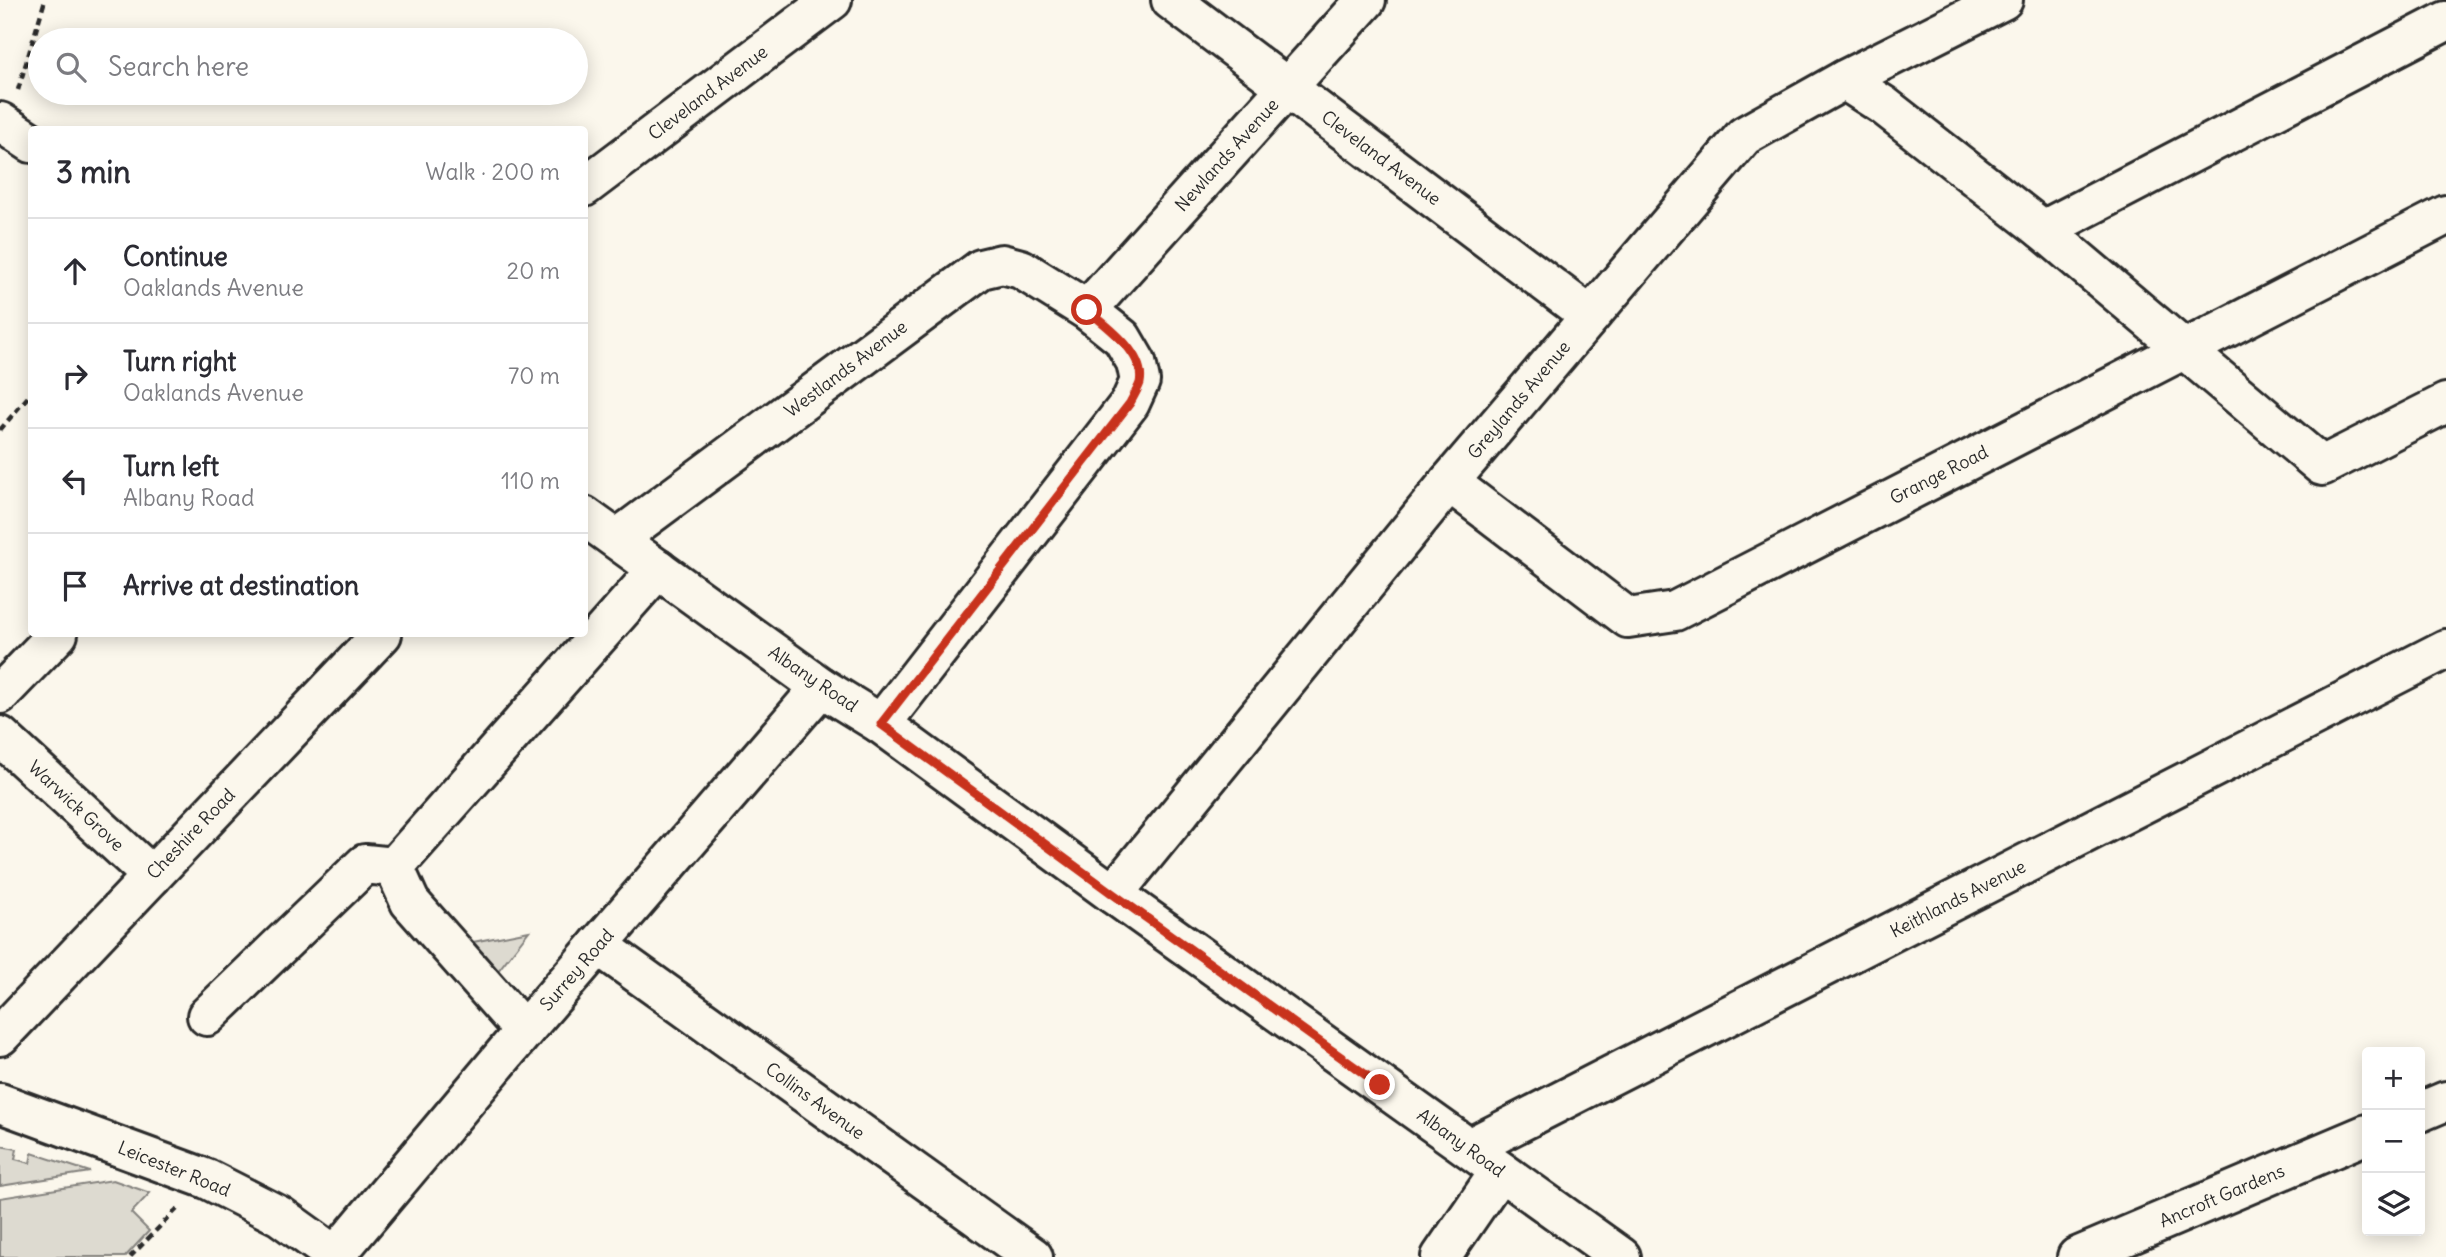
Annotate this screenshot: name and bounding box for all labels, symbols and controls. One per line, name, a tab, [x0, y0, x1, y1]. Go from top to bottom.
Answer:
search box	[28, 28, 588, 105]
street label: Cleveland Avenue	[643, 40, 772, 145]
icon: search	[52, 48, 90, 86]
text: Search here	[108, 50, 249, 83]
street label: Newlands Avenue	[1170, 93, 1283, 216]
street label: Cleveland Avenue	[1317, 105, 1446, 210]
text: 3 min	[56, 153, 131, 191]
text: Walk · 200 m	[425, 157, 560, 186]
text: Continue	[123, 240, 228, 273]
icon: ahead	[56, 252, 94, 290]
text: 20 m	[507, 256, 560, 285]
text: Oaklands Avenue	[123, 273, 304, 302]
route start	[1071, 294, 1102, 325]
street label: Westlands Avenue	[780, 315, 912, 422]
street label: Greylands Avenue	[1462, 336, 1575, 464]
text: Turn right	[123, 345, 236, 378]
icon: right	[56, 357, 94, 395]
text: 70 m	[508, 361, 560, 390]
text: Oaklands Avenue	[123, 378, 304, 407]
street label: Grange Road	[1886, 440, 1992, 509]
text: Turn left	[123, 450, 219, 483]
icon: left	[56, 462, 94, 500]
text: 110 m	[501, 466, 560, 495]
text: Albany Road	[123, 483, 254, 512]
icon: arrive	[56, 567, 94, 605]
text: Arrive at destination	[123, 569, 359, 602]
street label: Albany Road	[764, 640, 863, 717]
street label: Warwick Grove	[24, 755, 129, 856]
street label: Cheshire Road	[142, 783, 240, 884]
street label: Keithlands Avenue	[1886, 854, 2029, 943]
street label: Surrey Road	[535, 924, 619, 1015]
map controls	[2362, 1047, 2425, 1236]
button: +	[2362, 1047, 2425, 1110]
street label: Collins Avenue	[761, 1057, 869, 1144]
route end	[1364, 1069, 1395, 1100]
street label: Albany Road	[1413, 1103, 1510, 1182]
button: −	[2362, 1110, 2425, 1173]
street label: Leicester Road	[115, 1136, 234, 1202]
street label: Ancroft Gardens	[2156, 1159, 2288, 1232]
button: layers	[2362, 1173, 2425, 1236]

